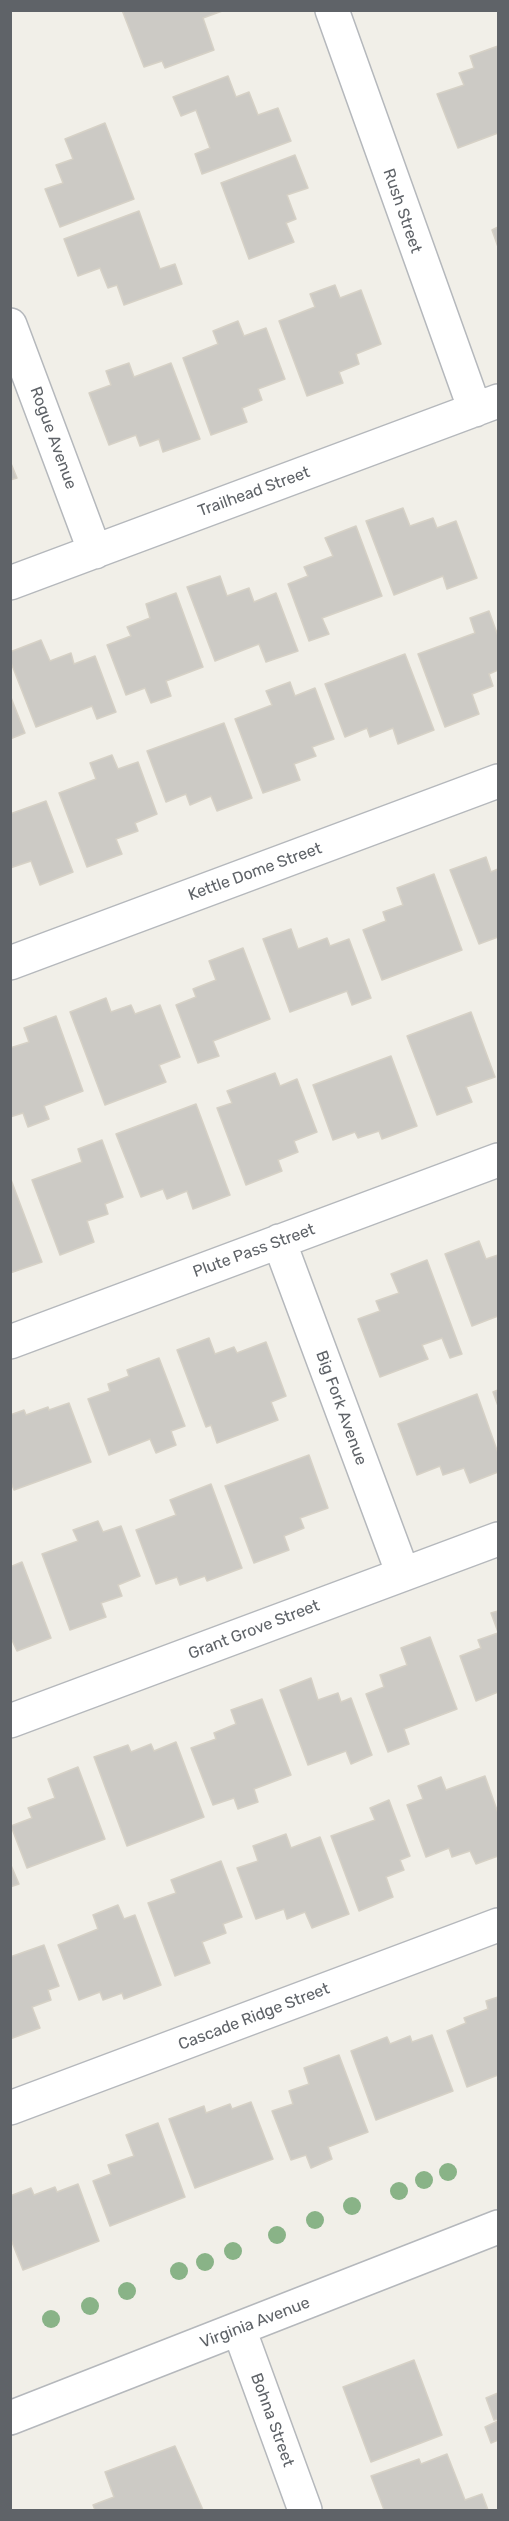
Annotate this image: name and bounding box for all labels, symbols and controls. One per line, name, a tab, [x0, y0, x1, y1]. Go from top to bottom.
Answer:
street label: Rush Street	[379, 166, 425, 256]
street label: Rogue Avenue	[26, 384, 80, 492]
street label: Trailhead Street	[195, 463, 313, 521]
street label: Kettle Dome Street	[186, 839, 324, 905]
street label: Plute Pass Street	[190, 1220, 318, 1282]
street label: Big Fork Avenue	[311, 1348, 371, 1468]
street label: Grant Grove Street	[186, 1596, 322, 1664]
street label: Cascade Ridge Street	[176, 1979, 332, 2055]
street label: Virginia Avenue	[197, 2293, 313, 2353]
street label: Bohna Street	[246, 2371, 298, 2469]

